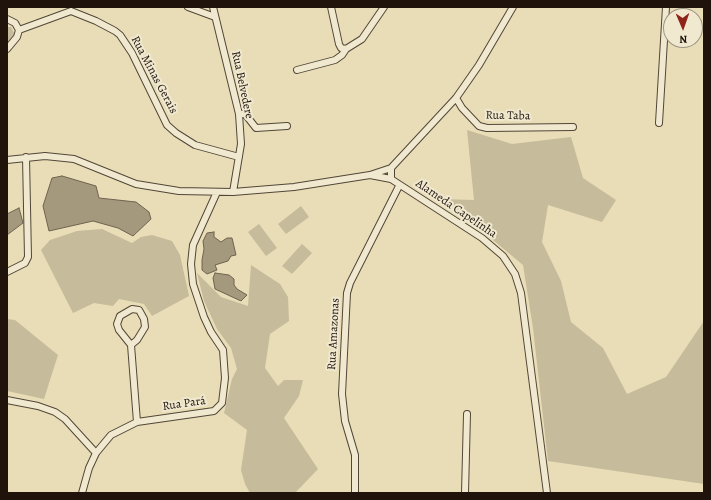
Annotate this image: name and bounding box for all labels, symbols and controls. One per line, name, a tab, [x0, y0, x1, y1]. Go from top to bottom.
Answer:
north arrow	[663, 8, 703, 48]
text: N	[679, 32, 688, 47]
street label: Rua Minas Gerais	[128, 34, 180, 116]
street label: Rua Belvedere	[228, 50, 256, 120]
street label: Rua Taba	[486, 108, 530, 124]
street label: Alameda Capelinha	[413, 177, 499, 241]
street label: Rua Amazonas	[325, 298, 343, 370]
street label: Rua Pará	[161, 394, 207, 414]

